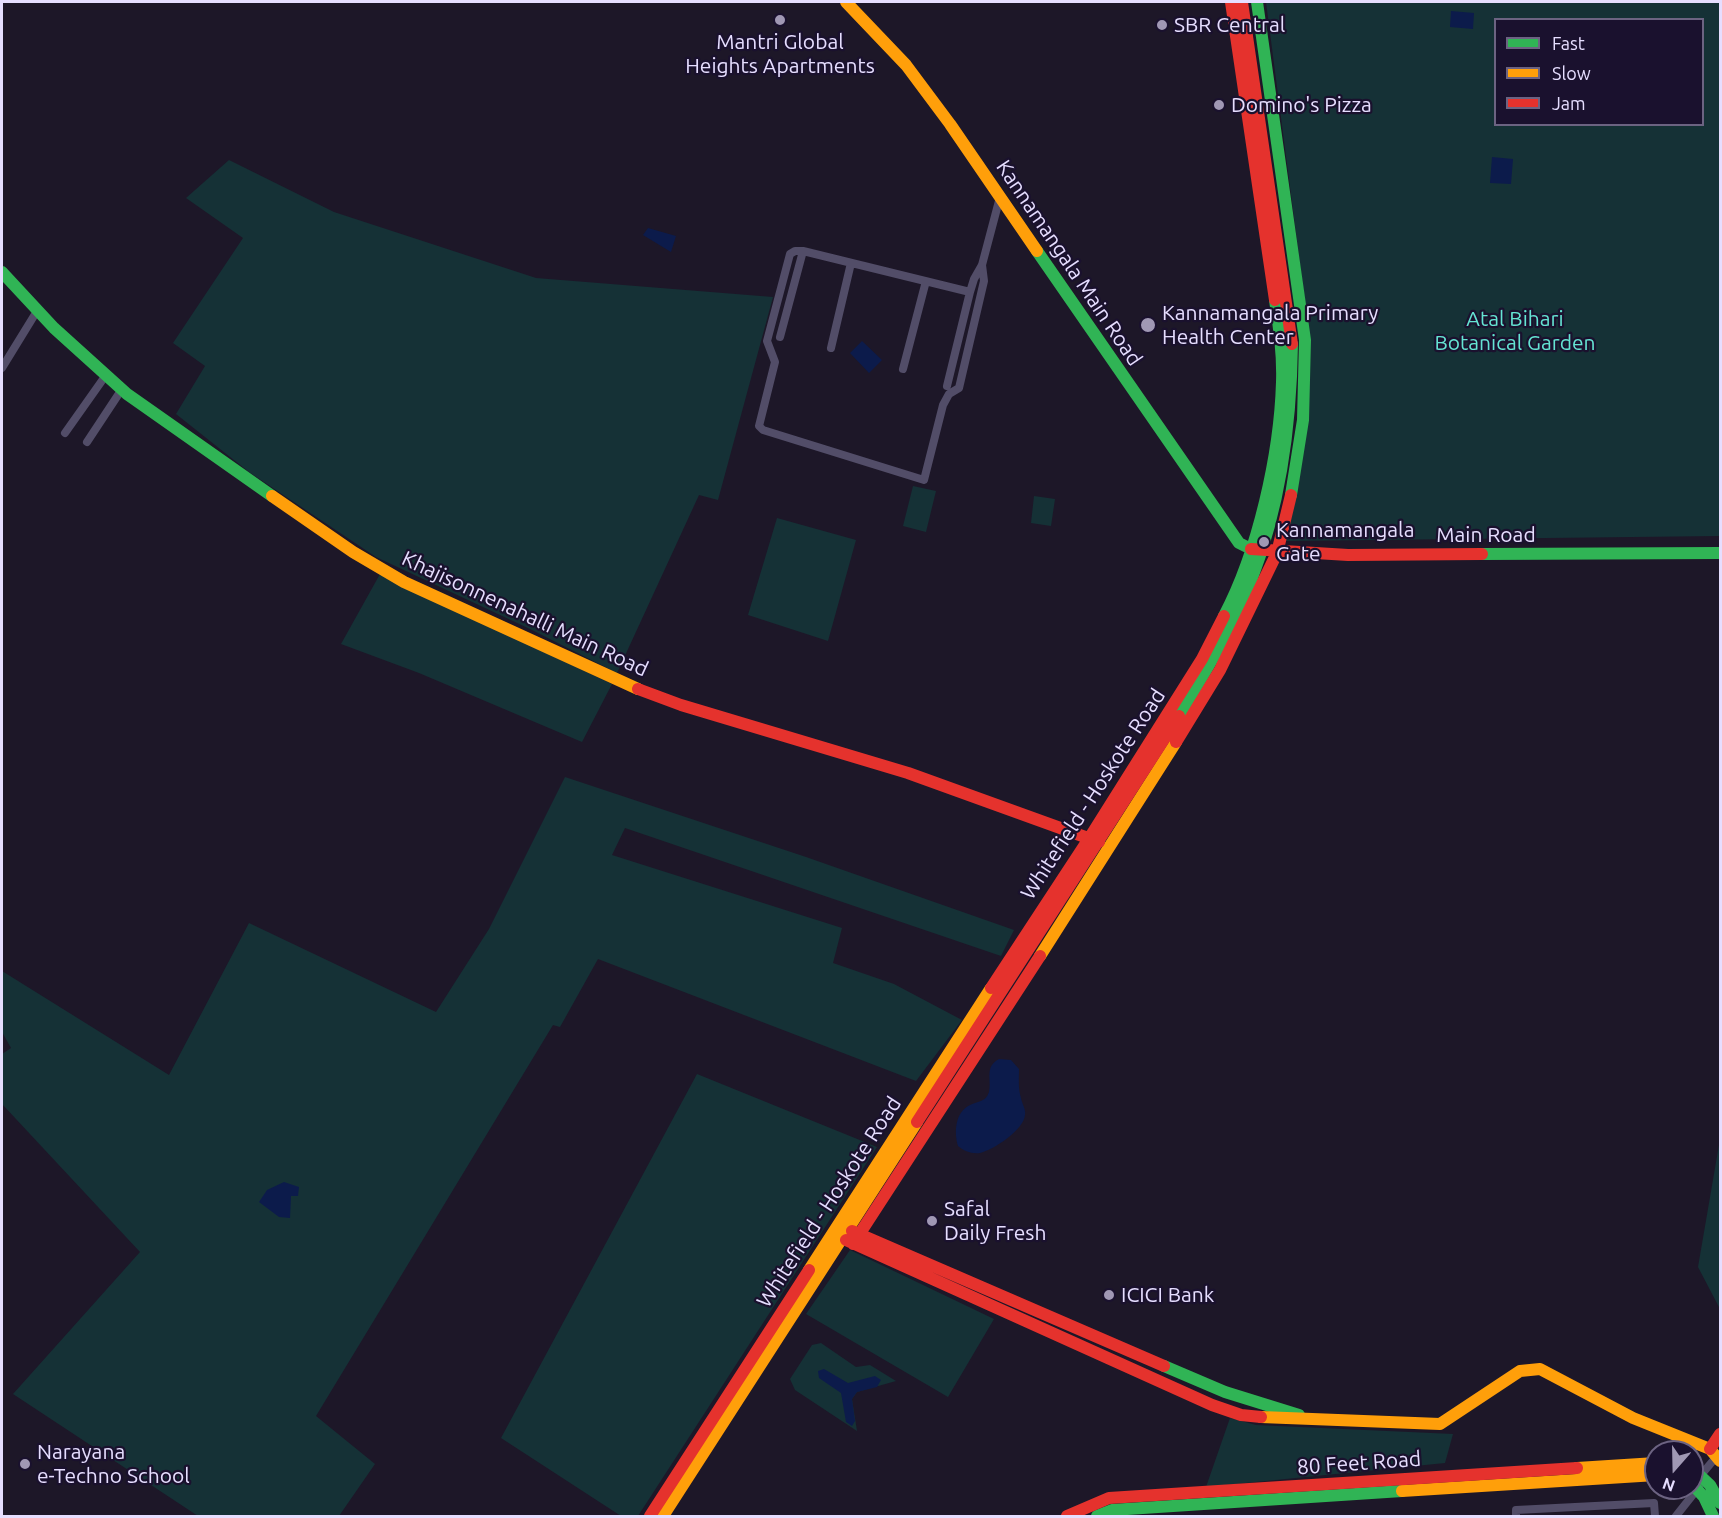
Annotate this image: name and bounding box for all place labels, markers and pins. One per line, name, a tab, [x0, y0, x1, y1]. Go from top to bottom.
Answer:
place label: SBR Central	[1174, 12, 1285, 38]
marker: Mantri Global Heights Apartments	[773, 13, 787, 27]
marker: SBR Central	[1155, 18, 1169, 32]
place label: Mantri Global Heights Apartments	[685, 29, 875, 79]
place label: Domino's Pizza	[1231, 92, 1372, 118]
marker: Domino's Pizza	[1212, 98, 1226, 112]
place label: Kannamangala Primary Health Center	[1162, 300, 1378, 350]
marker: Kannamangala Primary Health Center	[1139, 316, 1157, 334]
place label: Kannamangala Gate	[1276, 517, 1414, 567]
marker: Kannamangala Gate	[1257, 535, 1271, 549]
place label: Safal Daily Fresh	[944, 1196, 1046, 1246]
marker: Safal Daily Fresh	[925, 1214, 939, 1228]
place label: ICICI Bank	[1121, 1282, 1214, 1308]
marker: ICICI Bank	[1102, 1288, 1116, 1302]
place label: Narayana e-Techno School	[37, 1439, 190, 1489]
marker: Narayana e-Techno School	[18, 1457, 32, 1471]

